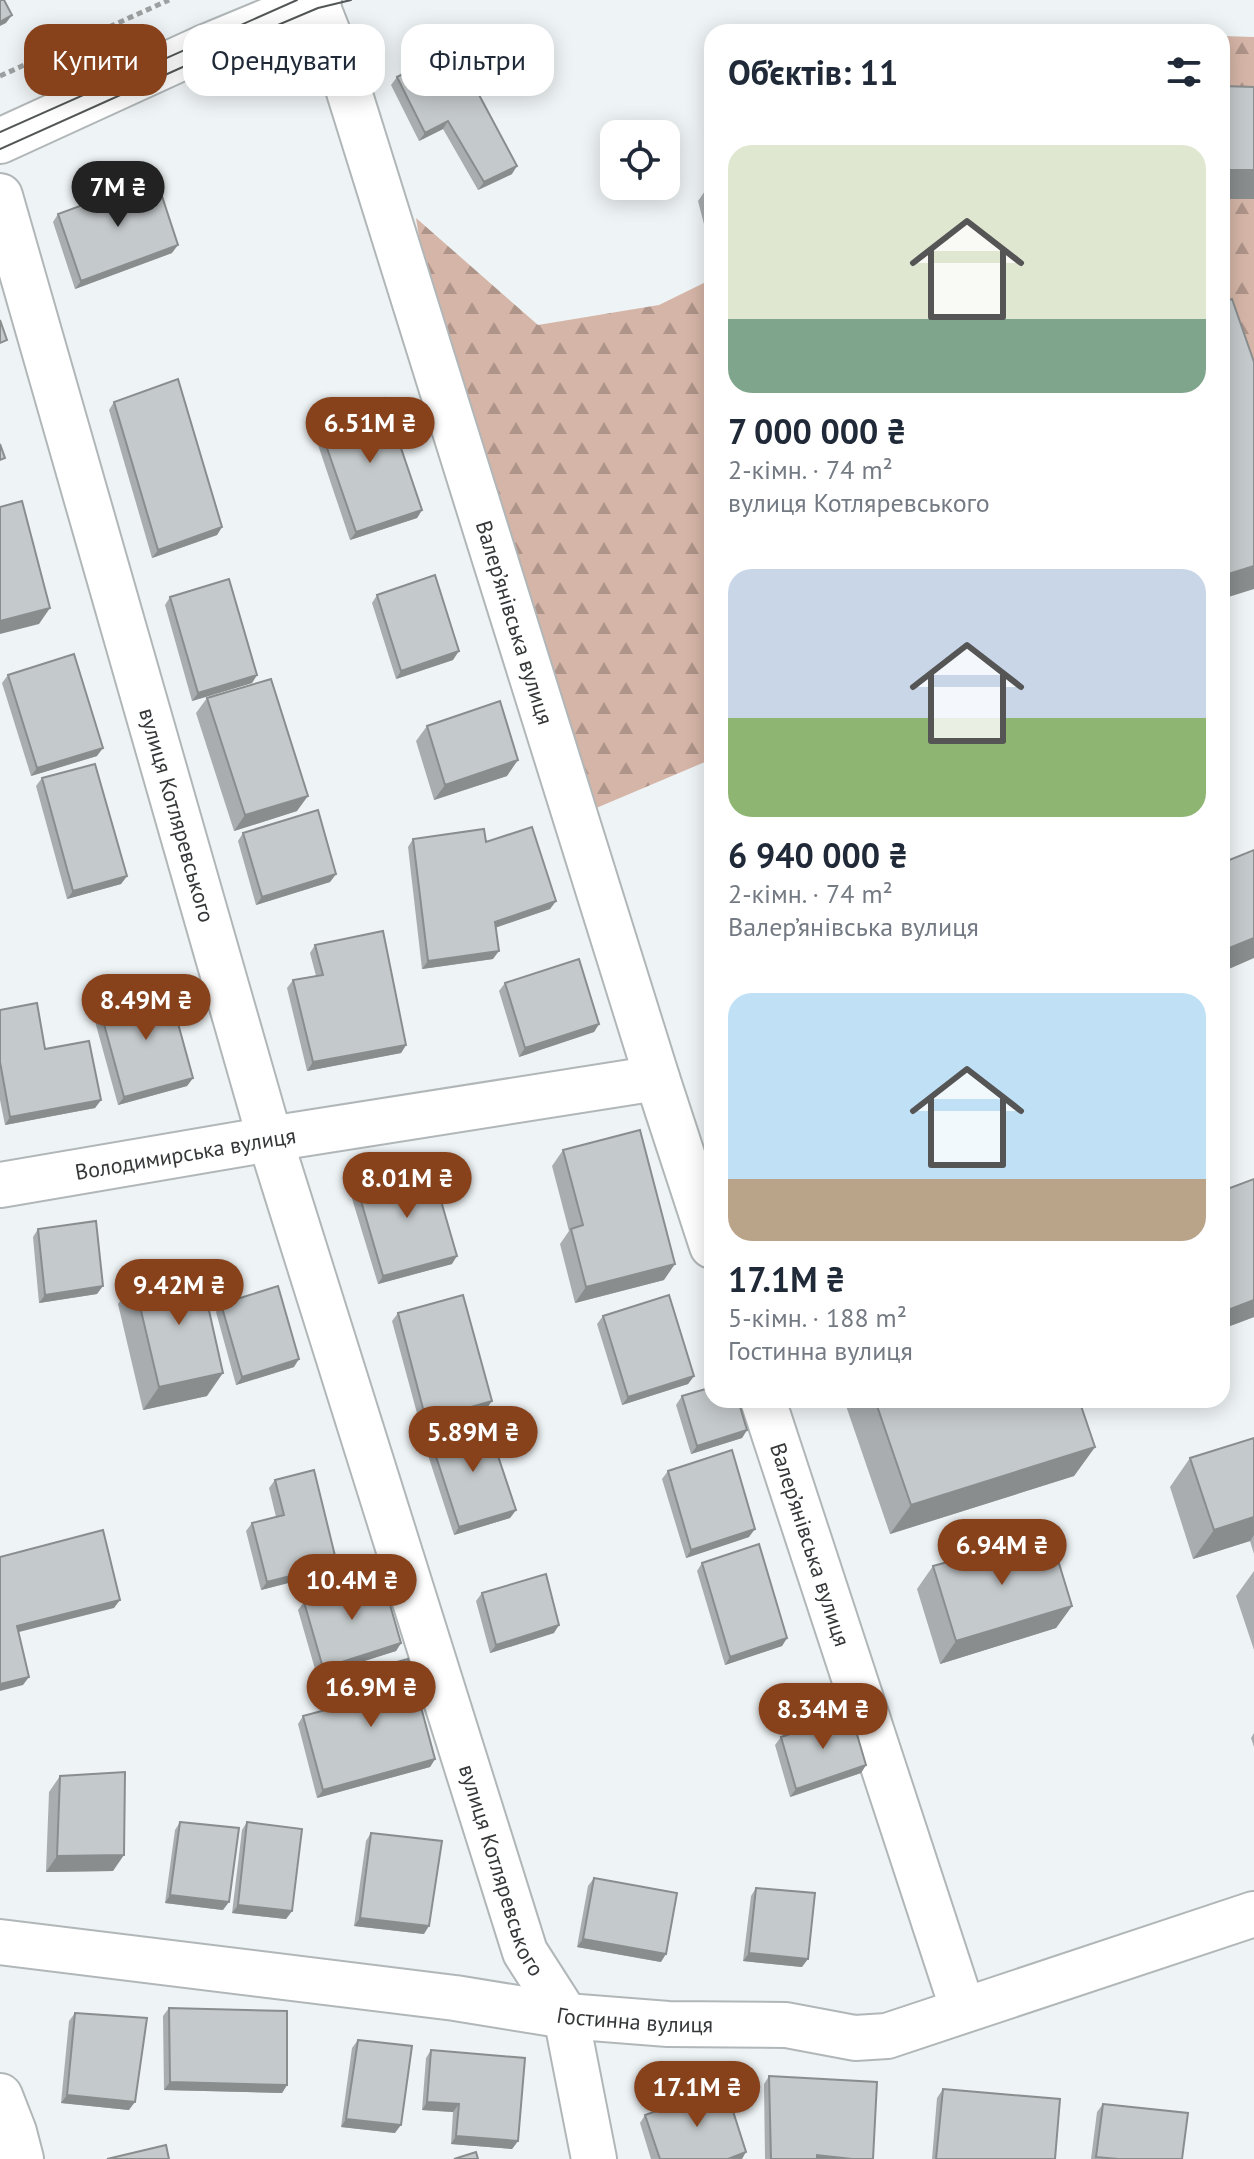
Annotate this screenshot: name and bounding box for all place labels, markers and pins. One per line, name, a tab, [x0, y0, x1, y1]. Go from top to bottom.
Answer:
pin: 7M ₴	[71, 161, 165, 229]
pin: 6.51M ₴	[296, 397, 444, 465]
pin: 8.49M ₴	[72, 974, 220, 1042]
pin: 8.01M ₴	[333, 1152, 481, 1220]
pin: 9.42M ₴	[105, 1259, 253, 1327]
pin: 5.89M ₴	[399, 1406, 547, 1474]
pin: 6.94M ₴	[928, 1519, 1076, 1587]
pin: 10.4M ₴	[278, 1554, 426, 1622]
pin: 16.9M ₴	[297, 1661, 445, 1729]
pin: 8.34M ₴	[749, 1683, 897, 1751]
pin: 17.1M ₴	[623, 2061, 771, 2129]

